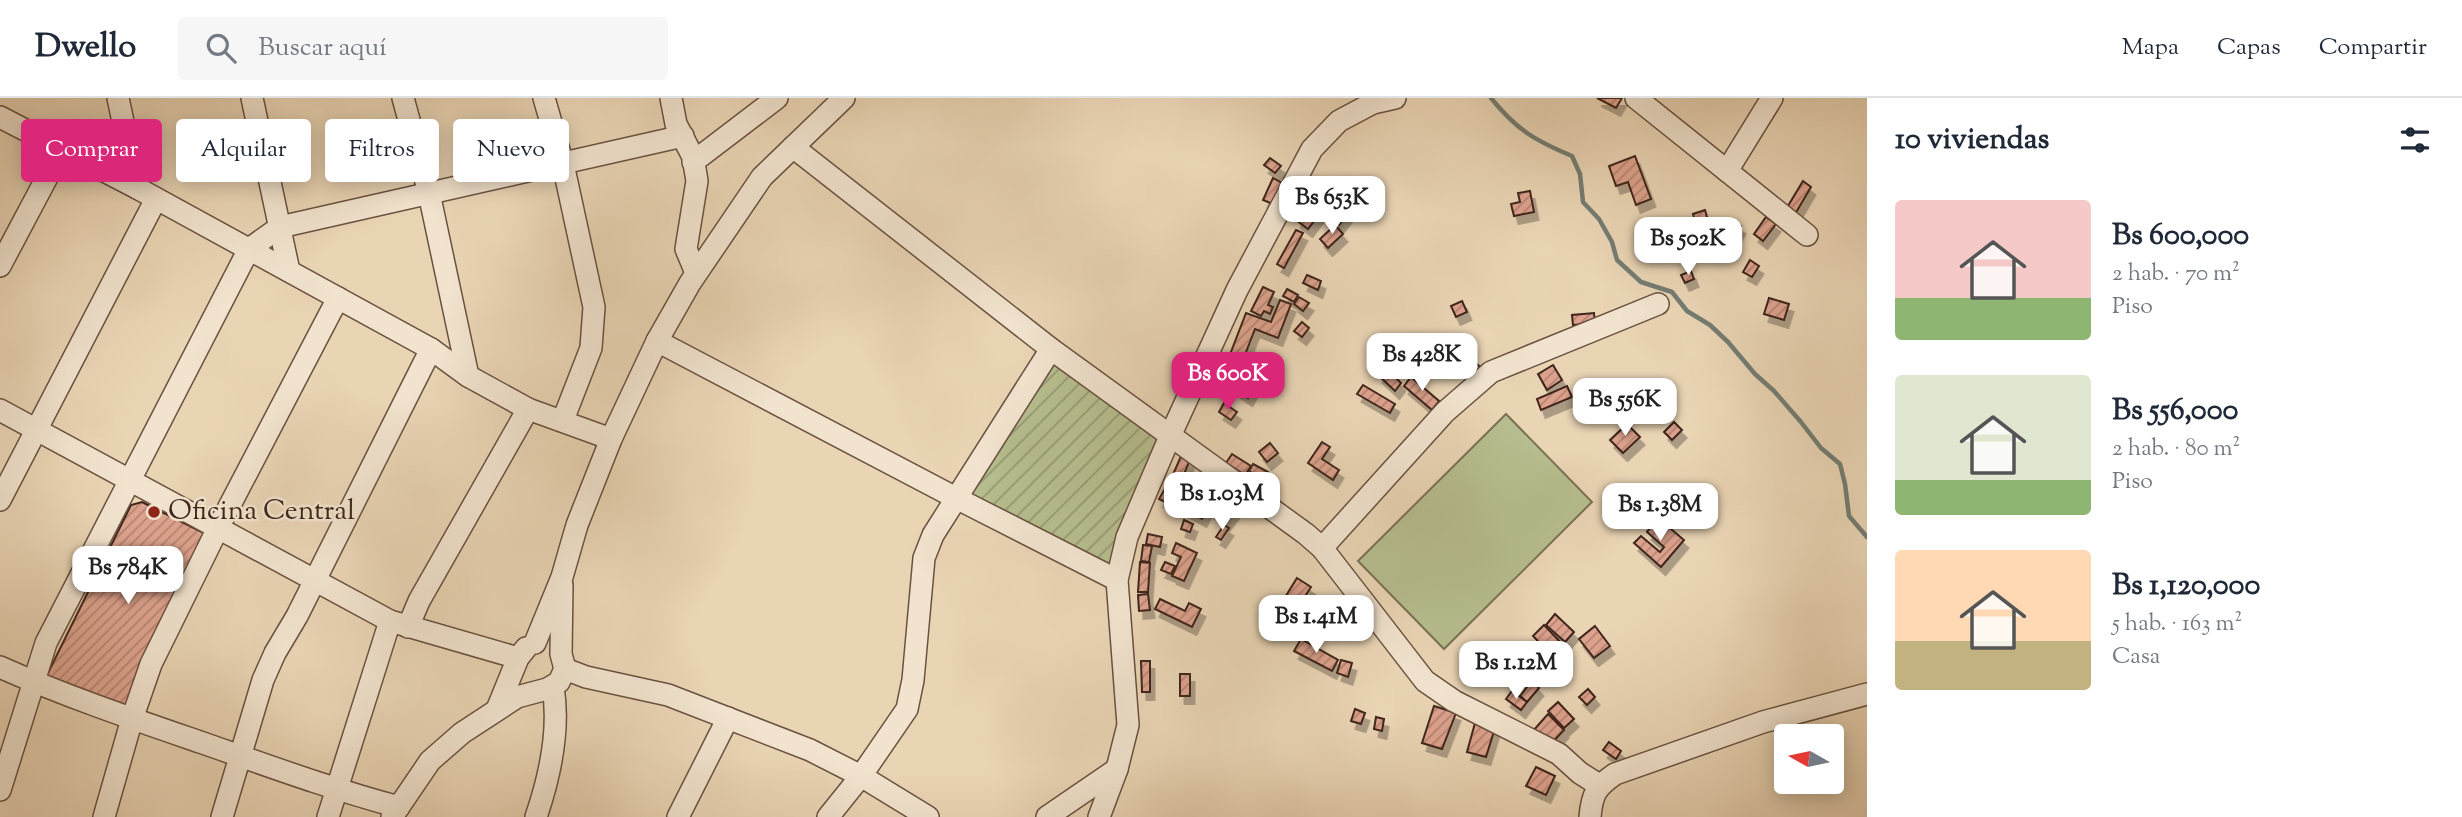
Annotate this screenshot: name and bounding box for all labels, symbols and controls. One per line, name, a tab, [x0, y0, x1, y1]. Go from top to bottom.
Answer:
search box	[178, 17, 668, 80]
text: Dwello	[35, 24, 136, 72]
icon: search	[202, 29, 240, 67]
text: Buscar aquí	[258, 30, 387, 67]
text: Mapa	[2122, 31, 2179, 65]
text: Capas	[2217, 31, 2281, 65]
text: Compartir	[2319, 31, 2427, 65]
chip: Comprar	[21, 119, 162, 182]
chip: Alquilar	[176, 119, 311, 182]
chip: Filtros	[325, 119, 439, 182]
chip: Nuevo	[453, 119, 569, 182]
text: 10 viviendas	[1895, 119, 2049, 162]
icon: filters	[2396, 121, 2434, 159]
pin: Bs 653K	[1267, 176, 1397, 236]
text: Bs 653K	[1295, 182, 1369, 215]
text: Bs 600,000	[2112, 215, 2249, 258]
pin: Bs 502K	[1623, 218, 1753, 277]
text: Bs 502K	[1650, 223, 1726, 256]
icon: home	[1951, 228, 2035, 312]
text: 2 hab. · 70 m²	[2112, 258, 2240, 291]
text: Piso	[2112, 291, 2153, 324]
pin: Bs 428K	[1357, 334, 1487, 393]
text: Bs 428K	[1383, 339, 1461, 372]
pin: Bs 600K	[1163, 352, 1293, 412]
text: Bs 600K	[1188, 358, 1268, 391]
pin: Bs 556K	[1560, 378, 1690, 438]
text: Bs 556K	[1589, 384, 1661, 417]
text: Bs 556,000	[2112, 390, 2238, 433]
icon: home	[1951, 403, 2035, 487]
text: 2 hab. · 80 m²	[2112, 433, 2240, 466]
text: Piso	[2112, 466, 2153, 499]
pin: Bs 1.03M	[1150, 472, 1294, 532]
text: Bs 1.03M	[1180, 478, 1264, 511]
pin: Bs 1.38M	[1588, 484, 1732, 543]
text: Bs 1.38M	[1618, 489, 1702, 522]
place label: Oficina Central	[168, 492, 355, 532]
marker: Oficina Central	[146, 504, 162, 520]
pin: Bs 784K	[63, 546, 193, 606]
text: Bs 784K	[88, 552, 168, 585]
text: Bs 1,120,000	[2112, 565, 2260, 608]
icon: home	[1951, 578, 2035, 662]
pin: Bs 1.41M	[1244, 596, 1388, 655]
text: Bs 1.41M	[1275, 601, 1357, 634]
text: 5 hab. · 163 m²	[2112, 608, 2242, 641]
text: Casa	[2112, 641, 2160, 674]
pin: Bs 1.12M	[1444, 642, 1588, 701]
text: Bs 1.12M	[1475, 647, 1557, 680]
north arrow	[1774, 724, 1844, 794]
map controls	[1774, 724, 1844, 794]

